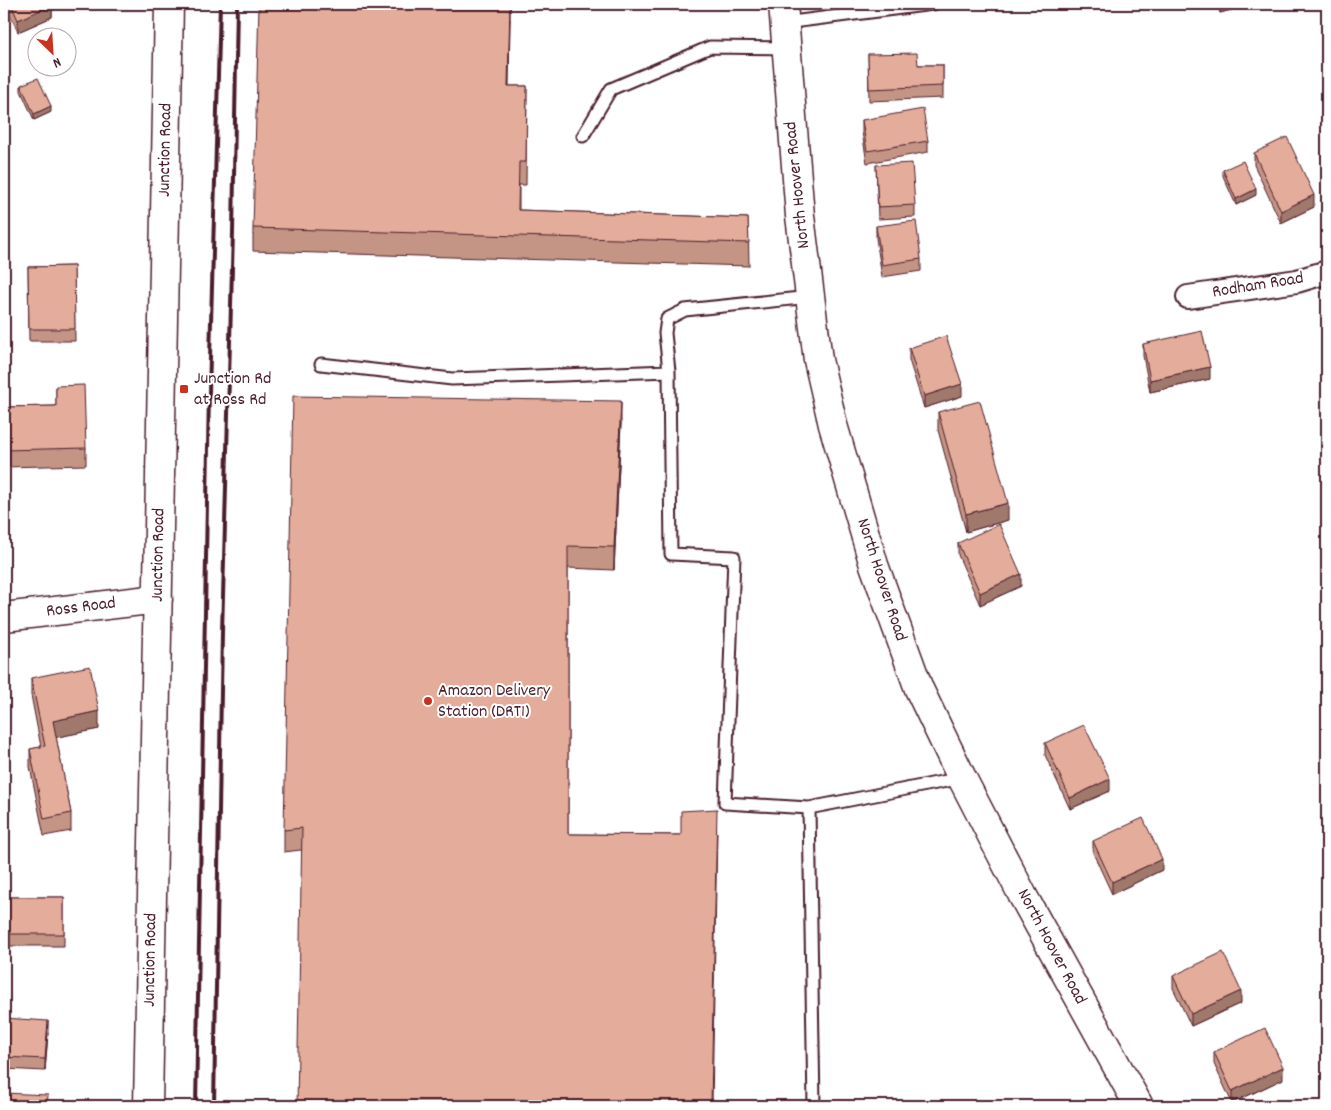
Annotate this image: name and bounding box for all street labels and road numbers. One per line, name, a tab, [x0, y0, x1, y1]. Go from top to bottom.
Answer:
street label: Junction Road	[153, 103, 179, 197]
street label: North Hoover Road	[779, 120, 817, 250]
street label: Rodham Road	[1211, 266, 1305, 306]
street label: Junction Road	[146, 508, 172, 602]
street label: North Hoover Road	[849, 515, 913, 645]
street label: Ross Road	[45, 591, 117, 625]
street label: North Hoover Road	[1010, 885, 1092, 1009]
street label: Junction Road	[138, 913, 164, 1007]

